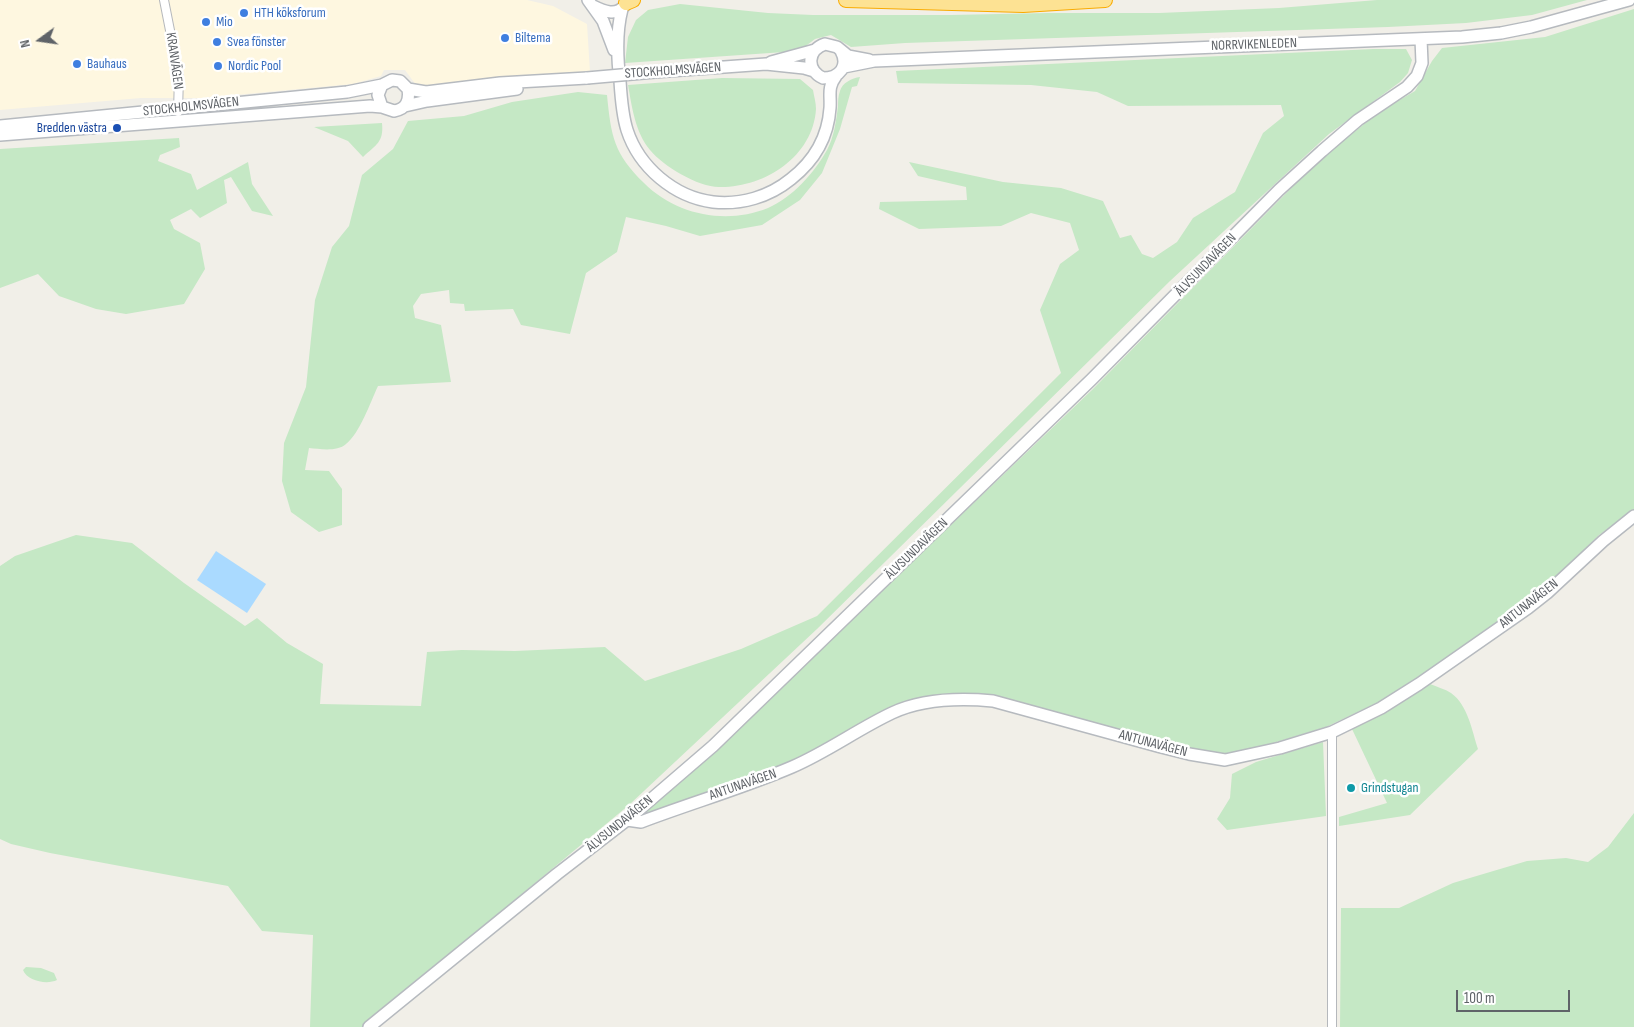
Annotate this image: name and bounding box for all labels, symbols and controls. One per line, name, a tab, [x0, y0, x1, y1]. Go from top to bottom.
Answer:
place label: HTH köksforum	[254, 5, 326, 21]
marker: HTH köksforum	[238, 7, 250, 19]
place label: Mio	[216, 14, 233, 30]
north arrow	[15, 15, 65, 65]
marker: Mio	[200, 16, 212, 28]
place label: Biltema	[515, 30, 551, 46]
street label: KRANVÄGEN	[162, 31, 186, 91]
marker: Biltema	[499, 32, 511, 44]
place label: Svea fönster	[227, 34, 286, 50]
street label: NORRVIKENLEDEN	[1211, 35, 1297, 55]
marker: Svea fönster	[211, 36, 223, 48]
text: N	[16, 38, 34, 49]
place label: Bauhaus	[87, 56, 127, 72]
marker: Bauhaus	[71, 58, 83, 70]
place label: Nordic Pool	[228, 58, 281, 74]
street label: STOCKHOLMSVÄGEN	[624, 59, 722, 83]
marker: Nordic Pool	[212, 60, 224, 72]
street label: STOCKHOLMSVÄGEN	[142, 94, 240, 120]
place label: Bredden västra	[37, 120, 107, 136]
marker: Bredden västra	[111, 122, 123, 134]
street label: ÄLVSUNDAVÄGEN	[1172, 230, 1240, 300]
street label: ÄLVSUNDAVÄGEN	[882, 515, 952, 583]
street label: ANTUNAVÄGEN	[1496, 576, 1562, 632]
street label: ANTUNAVÄGEN	[1117, 727, 1189, 761]
street label: ANTUNAVÄGEN	[707, 766, 779, 804]
place label: Grindstugan	[1361, 780, 1418, 796]
marker: Grindstugan	[1345, 782, 1357, 794]
street label: ÄLVSUNDAVÄGEN	[583, 792, 657, 856]
scale bar	[1459, 980, 1573, 1012]
text: 100 m	[1464, 989, 1495, 1008]

